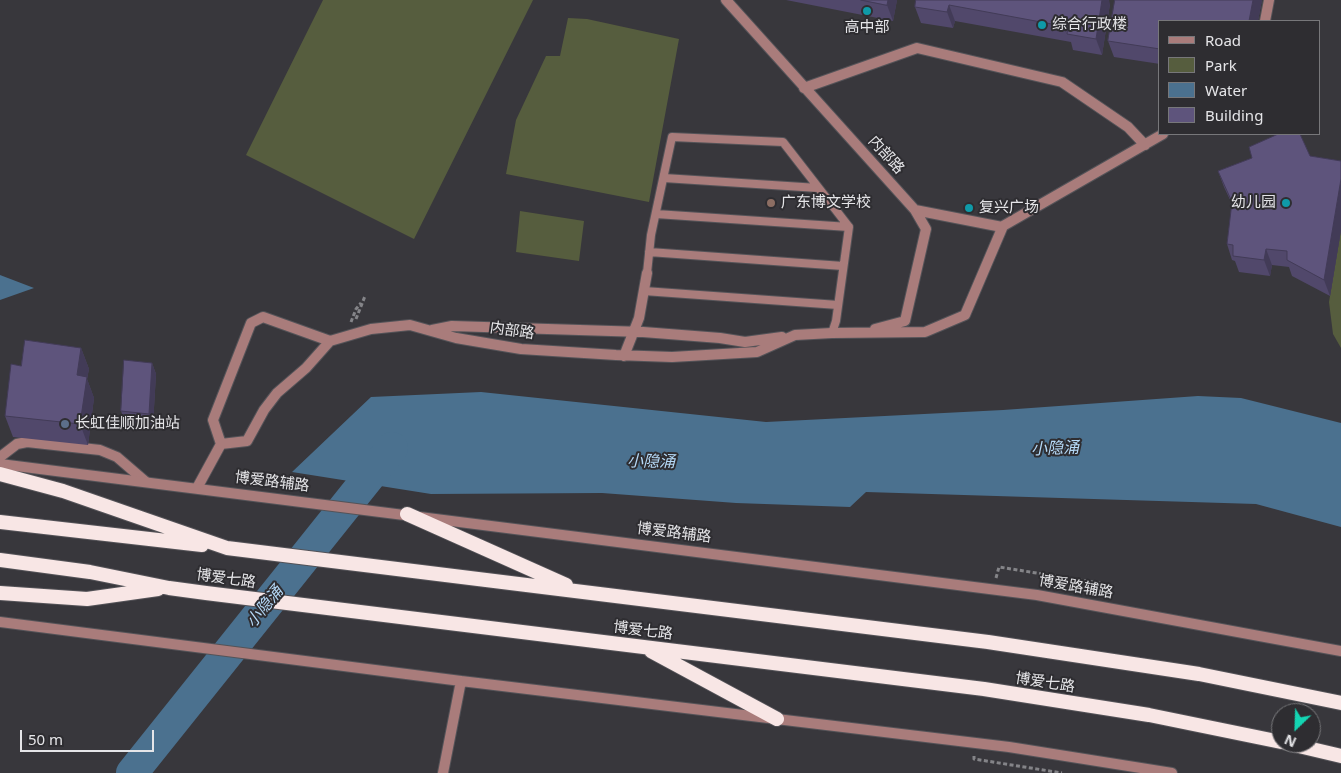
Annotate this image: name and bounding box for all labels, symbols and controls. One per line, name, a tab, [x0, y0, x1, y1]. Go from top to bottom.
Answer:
marker: 高中部	[861, 5, 873, 17]
place label: 综合行政楼	[1052, 16, 1127, 34]
place label: 高中部	[845, 19, 889, 37]
marker: 综合行政楼	[1036, 19, 1048, 31]
legend	[1158, 20, 1321, 135]
text: Road	[1205, 30, 1241, 50]
text: Park	[1205, 55, 1237, 75]
text: Water	[1205, 80, 1247, 100]
text: Building	[1205, 105, 1263, 125]
street label: 内部路	[864, 132, 908, 178]
place label: 广东博文学校	[781, 194, 871, 212]
place label: 幼儿园	[1231, 194, 1276, 212]
marker: 广东博文学校	[765, 197, 777, 209]
marker: 幼儿园	[1280, 197, 1292, 209]
place label: 复兴广场	[979, 199, 1039, 217]
marker: 复兴广场	[963, 202, 975, 214]
street label: 内部路	[488, 319, 536, 343]
place label: 长虹佳顺加油站	[75, 415, 180, 433]
marker: 长虹佳顺加油站	[59, 418, 71, 430]
water label: 小隐涌	[1031, 439, 1079, 459]
water label: 小隐涌	[627, 452, 675, 472]
street label: 博爱路辅路	[234, 468, 310, 496]
street label: 博爱路辅路	[636, 519, 712, 547]
street label: 博爱七路	[195, 566, 257, 592]
street label: 博爱路辅路	[1038, 572, 1114, 602]
water label: 小隐涌	[242, 582, 288, 632]
street label: 博爱七路	[612, 618, 674, 644]
street label: 博爱七路	[1014, 669, 1076, 697]
north arrow	[1271, 703, 1321, 753]
scale bar	[22, 720, 156, 752]
text: 50 m	[28, 729, 63, 749]
text: N	[1281, 730, 1299, 752]

